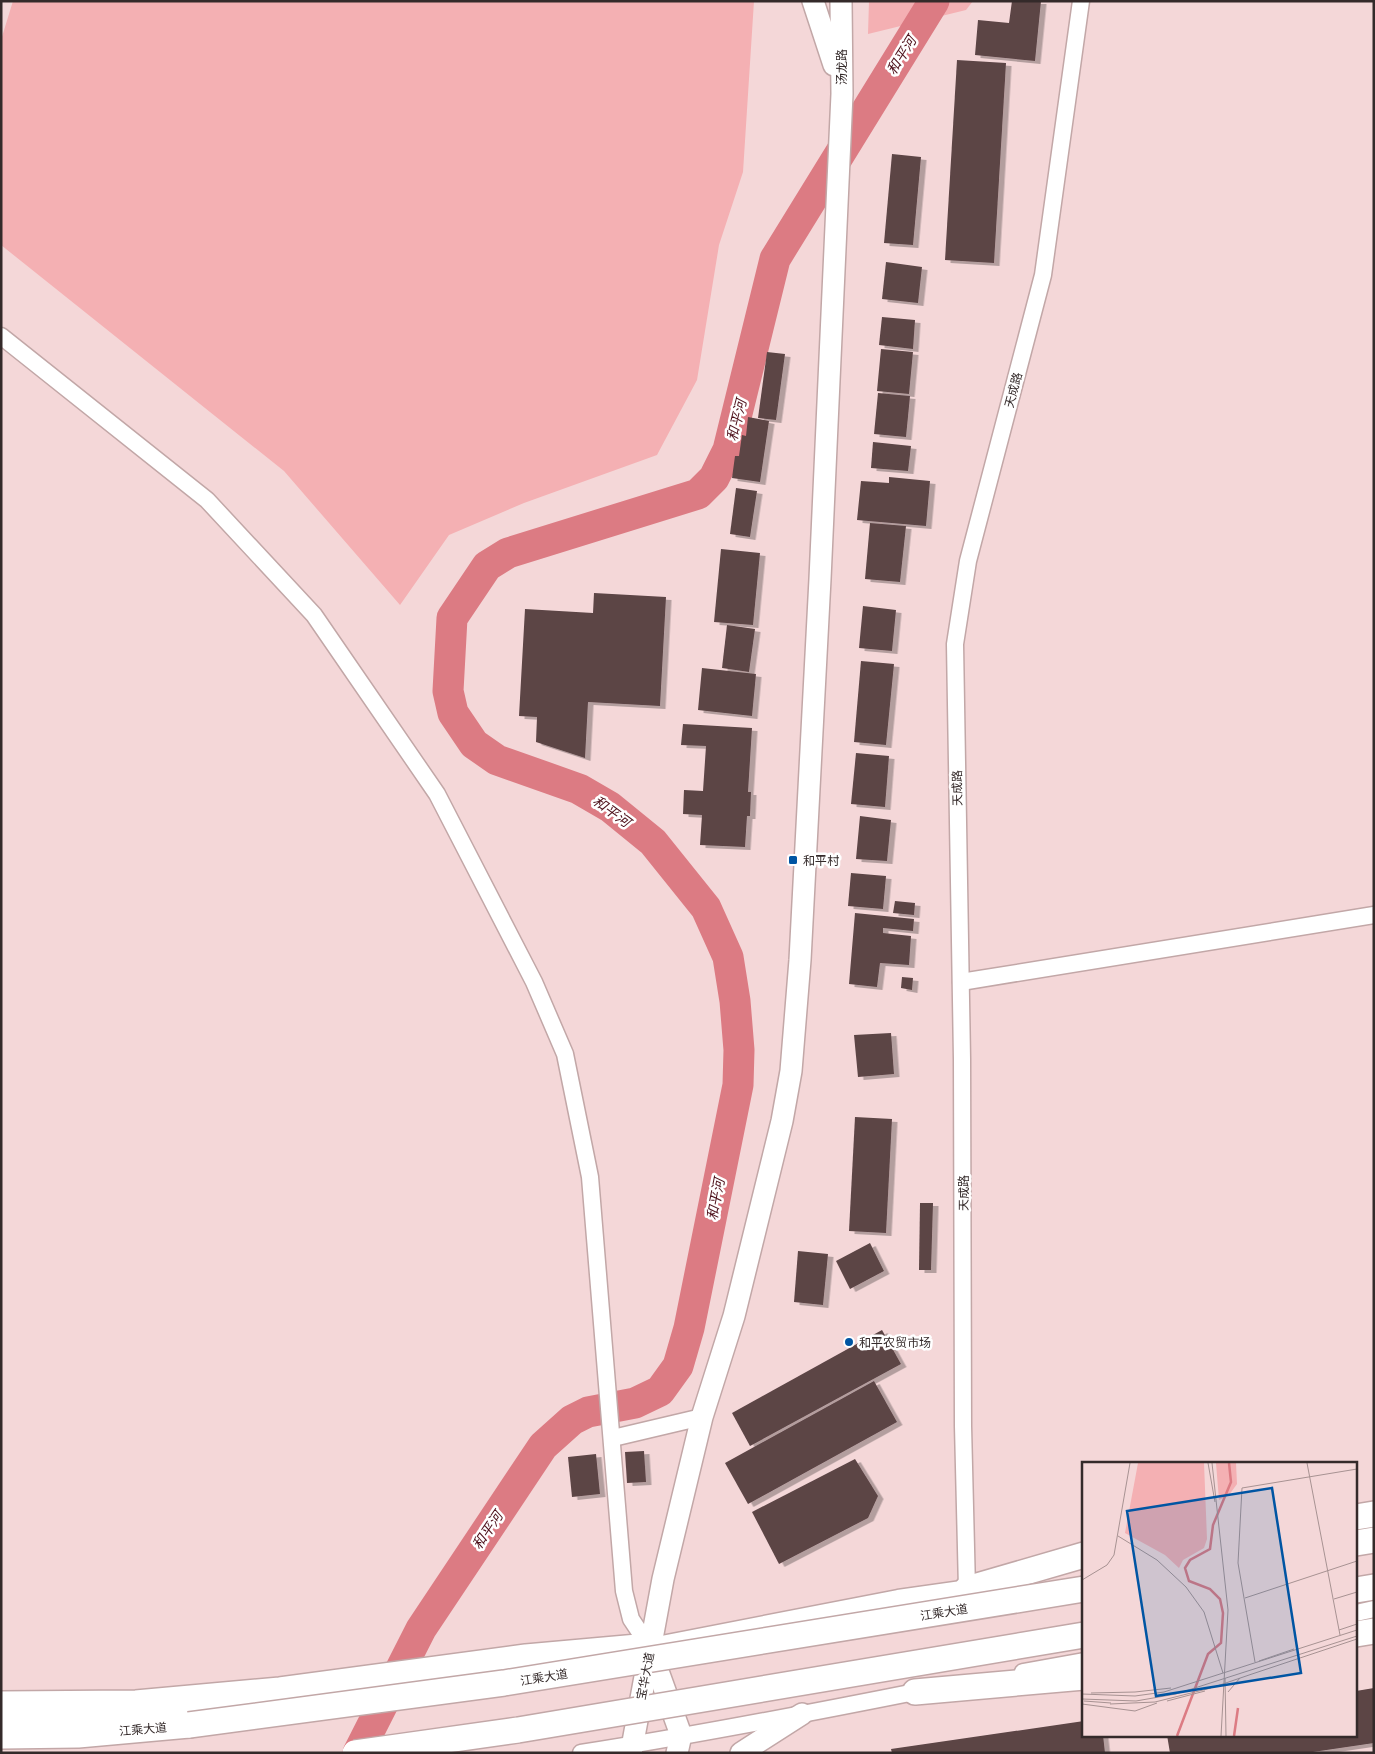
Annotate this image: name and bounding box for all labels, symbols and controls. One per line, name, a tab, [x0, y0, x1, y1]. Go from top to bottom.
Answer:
water label: 和平河	[883, 30, 921, 77]
street label: 汤龙路	[834, 49, 849, 85]
street label: 天成路	[1001, 371, 1025, 409]
water label: 和平河	[723, 395, 750, 442]
street label: 天成路	[949, 770, 965, 806]
water label: 和平河	[590, 792, 636, 832]
place label: 和平村	[803, 853, 840, 868]
marker: 和平村	[787, 854, 799, 866]
water label: 和平河	[703, 1174, 728, 1221]
street label: 天成路	[956, 1175, 971, 1211]
place label: 和平农贸市场	[859, 1335, 931, 1350]
marker: 和平农贸市场	[843, 1336, 855, 1348]
inset map	[1082, 1462, 1358, 1736]
water label: 和平河	[468, 1505, 507, 1552]
street label: 江乘大道	[919, 1601, 969, 1623]
street label: 宝华大道	[633, 1651, 657, 1701]
street label: 江乘大道	[519, 1666, 569, 1688]
street label: 江乘大道	[118, 1719, 168, 1739]

